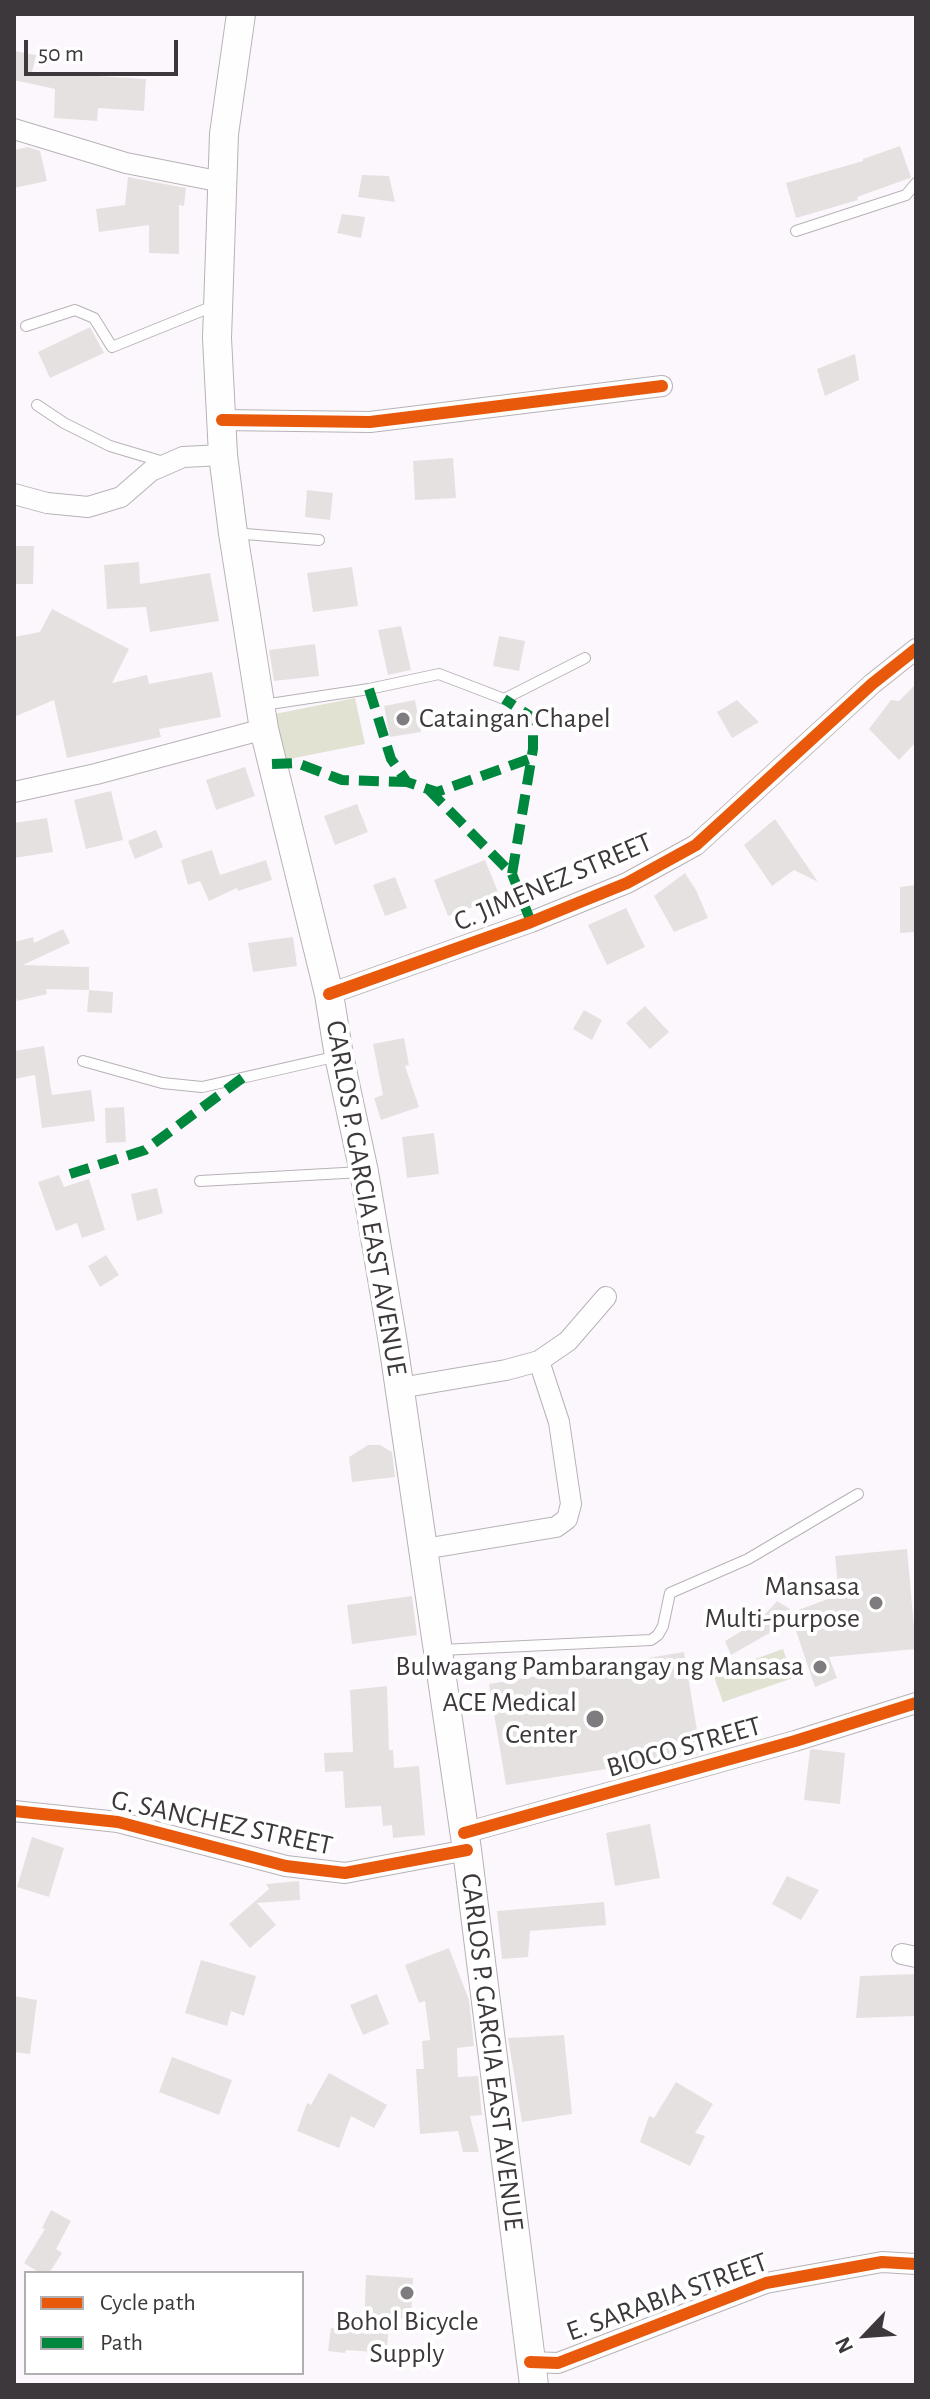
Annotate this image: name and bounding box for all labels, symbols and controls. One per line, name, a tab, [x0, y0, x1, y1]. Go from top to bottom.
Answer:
scale bar	[28, 24, 182, 74]
text: 50 m	[38, 42, 84, 66]
place label: Cataingan Chapel	[419, 702, 611, 736]
marker: Cataingan Chapel	[394, 710, 412, 728]
street label: C. JIMENEZ STREET	[449, 825, 657, 939]
street label: CARLOS P. GARCIA EAST AVENUE	[318, 1018, 414, 1378]
place label: Mansasa Multi-purpose	[704, 1570, 860, 1636]
marker: Mansasa Multi-purpose	[867, 1594, 885, 1612]
place label: Bulwagang Pambarangay ng Mansasa	[395, 1650, 804, 1684]
marker: Bulwagang Pambarangay ng Mansasa	[811, 1658, 829, 1676]
place label: ACE Medical Center	[442, 1686, 577, 1752]
marker: ACE Medical Center	[584, 1708, 606, 1730]
street label: BIOCO STREET	[603, 1709, 765, 1785]
street label: G. SANCHEZ STREET	[108, 1783, 336, 1863]
street label: CARLOS P. GARCIA EAST AVENUE	[453, 1871, 531, 2233]
street label: E. SARABIA STREET	[562, 2245, 772, 2349]
legend	[24, 2271, 304, 2375]
marker: Bohol Bicycle Supply	[398, 2284, 416, 2302]
text: Cycle path	[100, 2291, 196, 2315]
north arrow	[826, 2295, 906, 2375]
place label: Bohol Bicycle Supply	[335, 2305, 479, 2371]
text: Path	[100, 2331, 143, 2355]
text: N	[831, 2334, 857, 2357]

